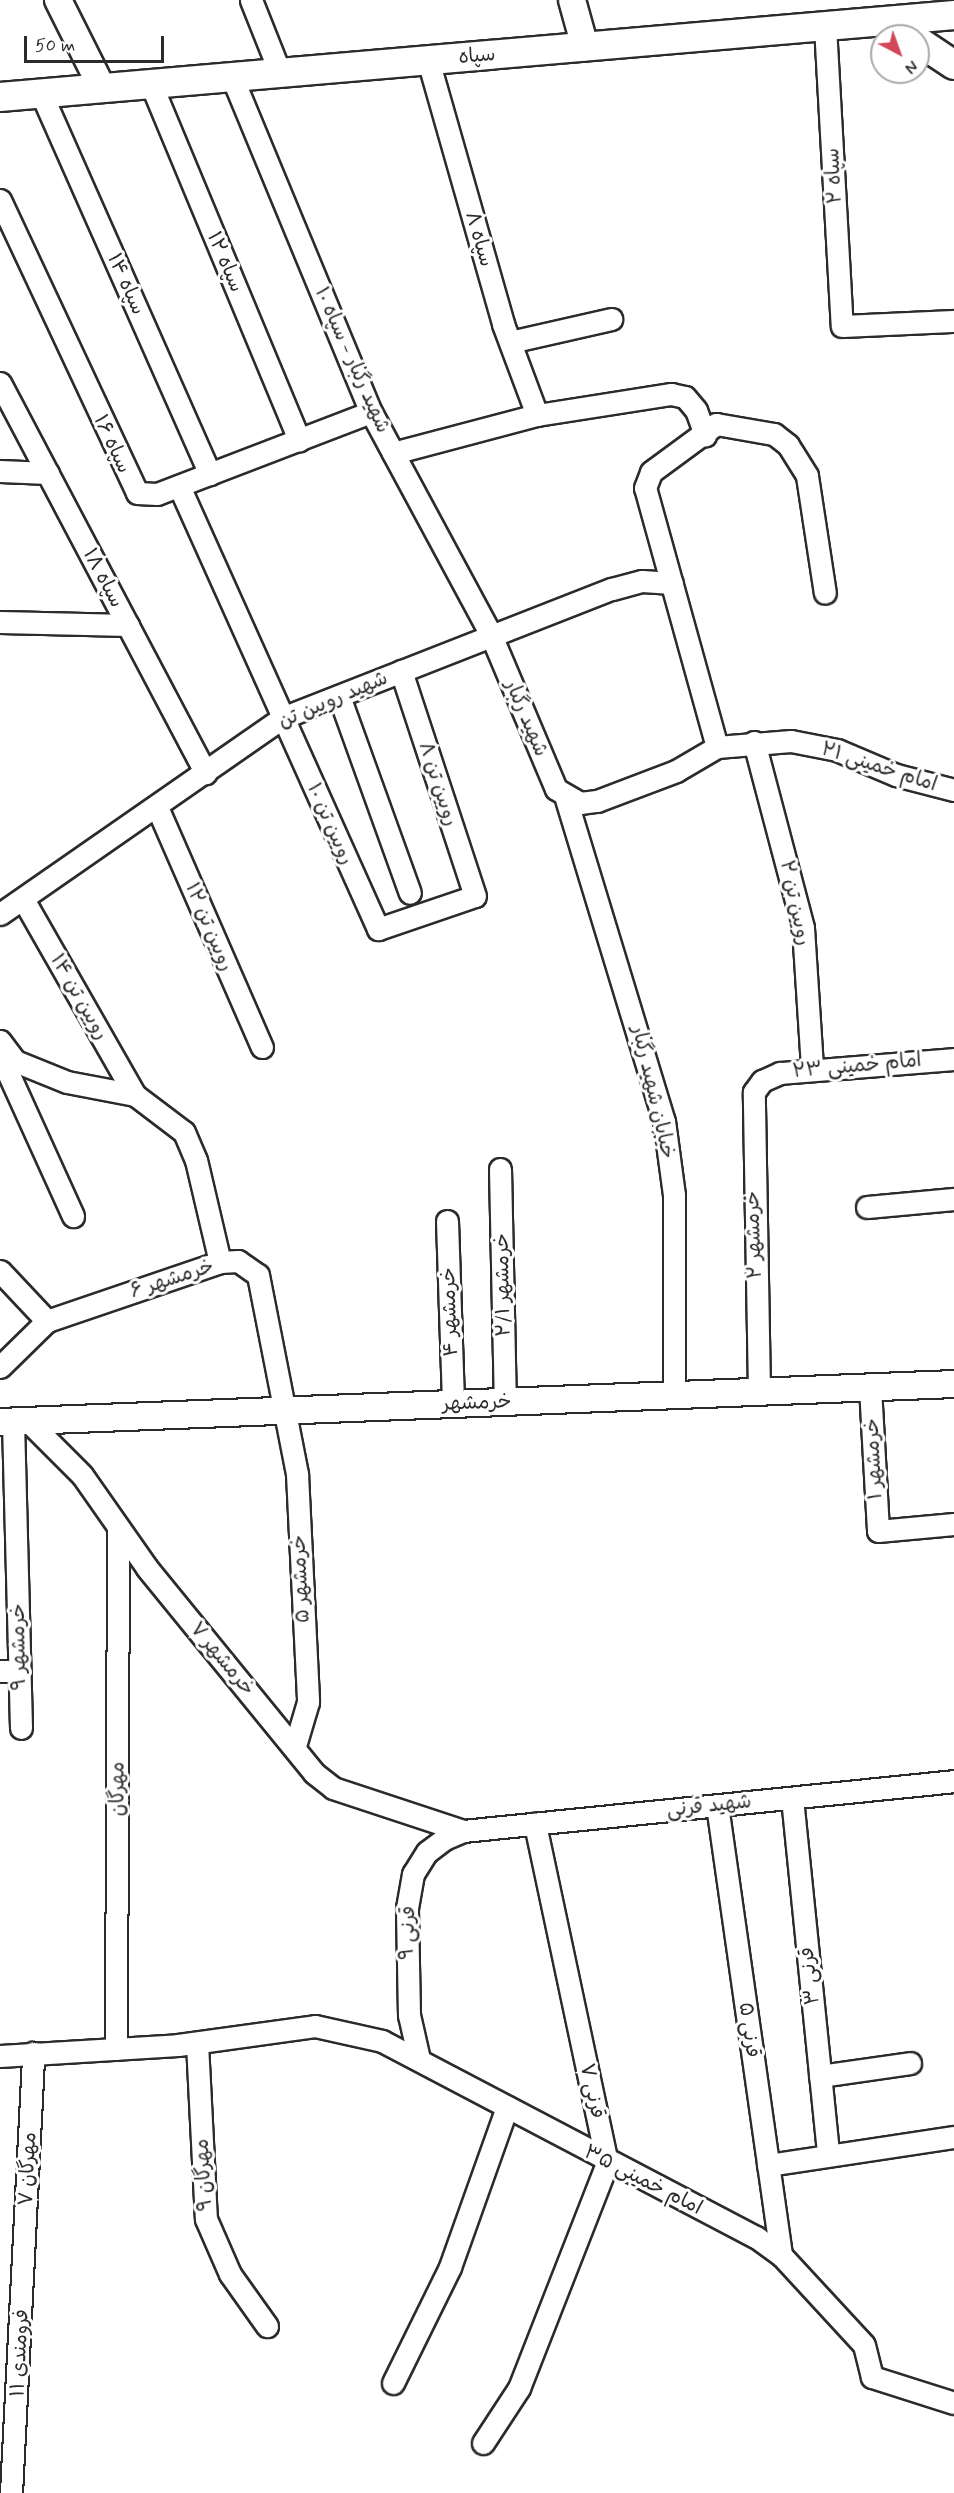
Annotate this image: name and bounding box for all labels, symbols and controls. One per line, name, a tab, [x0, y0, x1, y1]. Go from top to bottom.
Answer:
scale bar	[27, 24, 166, 62]
north arrow	[870, 24, 930, 84]
text: 50 m	[35, 34, 75, 58]
street label: سپاه	[458, 42, 496, 70]
text: N	[900, 55, 922, 78]
street label: سپاه ۲	[821, 147, 847, 205]
street label: سپاه ۸	[460, 209, 498, 269]
street label: سپاه ۱۲	[202, 228, 248, 296]
street label: سپاه ۱۴	[102, 250, 150, 318]
street label: شهید رگبار - سپاه ۱۰	[309, 283, 395, 437]
street label: سپاه ۱۶	[88, 411, 136, 477]
street label: سپاه ۱۸	[77, 544, 129, 612]
street label: شهید رویین تن	[275, 666, 391, 734]
street label: شهید رگبار	[499, 676, 553, 760]
street label: امام خمینی ۲۱	[818, 737, 940, 797]
street label: رویین تن ۸	[413, 739, 463, 829]
street label: رویین تن ۱۰	[301, 779, 359, 869]
street label: رویین تن ۲	[774, 858, 816, 948]
street label: رویین تن ۱۲	[180, 879, 238, 975]
street label: رویین تن ۱۴	[45, 950, 113, 1044]
street label: خیابان شهید رگبار	[626, 1023, 680, 1161]
street label: امام خمینی ۲۳	[791, 1048, 923, 1084]
street label: خرمشهر ۲	[740, 1191, 768, 1279]
street label: خرمشهر ۲/۱	[490, 1233, 516, 1337]
street label: خرمشهر ۶	[127, 1254, 217, 1304]
street label: خرمشهر ۴	[436, 1267, 464, 1357]
street label: خرمشهر	[442, 1390, 512, 1416]
street label: خرمشهر ۱	[860, 1418, 888, 1500]
street label: خرمشهر ۵	[287, 1534, 315, 1624]
street label: خرمشهر ۹	[6, 1603, 32, 1691]
street label: خرمشهر ۷	[184, 1617, 260, 1701]
street label: مهرگان	[106, 1762, 130, 1816]
street label: شهید قرنی	[666, 1790, 752, 1822]
street label: قرنی ۹	[395, 1905, 421, 1961]
street label: قرنی ۳	[795, 1946, 825, 2006]
street label: قرنی ۵	[733, 2001, 765, 2059]
street label: قرنی ۷	[574, 2061, 610, 2121]
street label: مهرگان ۷	[14, 2131, 42, 2207]
street label: مهرگان ۹	[190, 2138, 218, 2212]
street label: امام خمینی ۳۵	[580, 2140, 706, 2220]
street label: فرومندی ۱۱	[6, 2308, 34, 2398]

